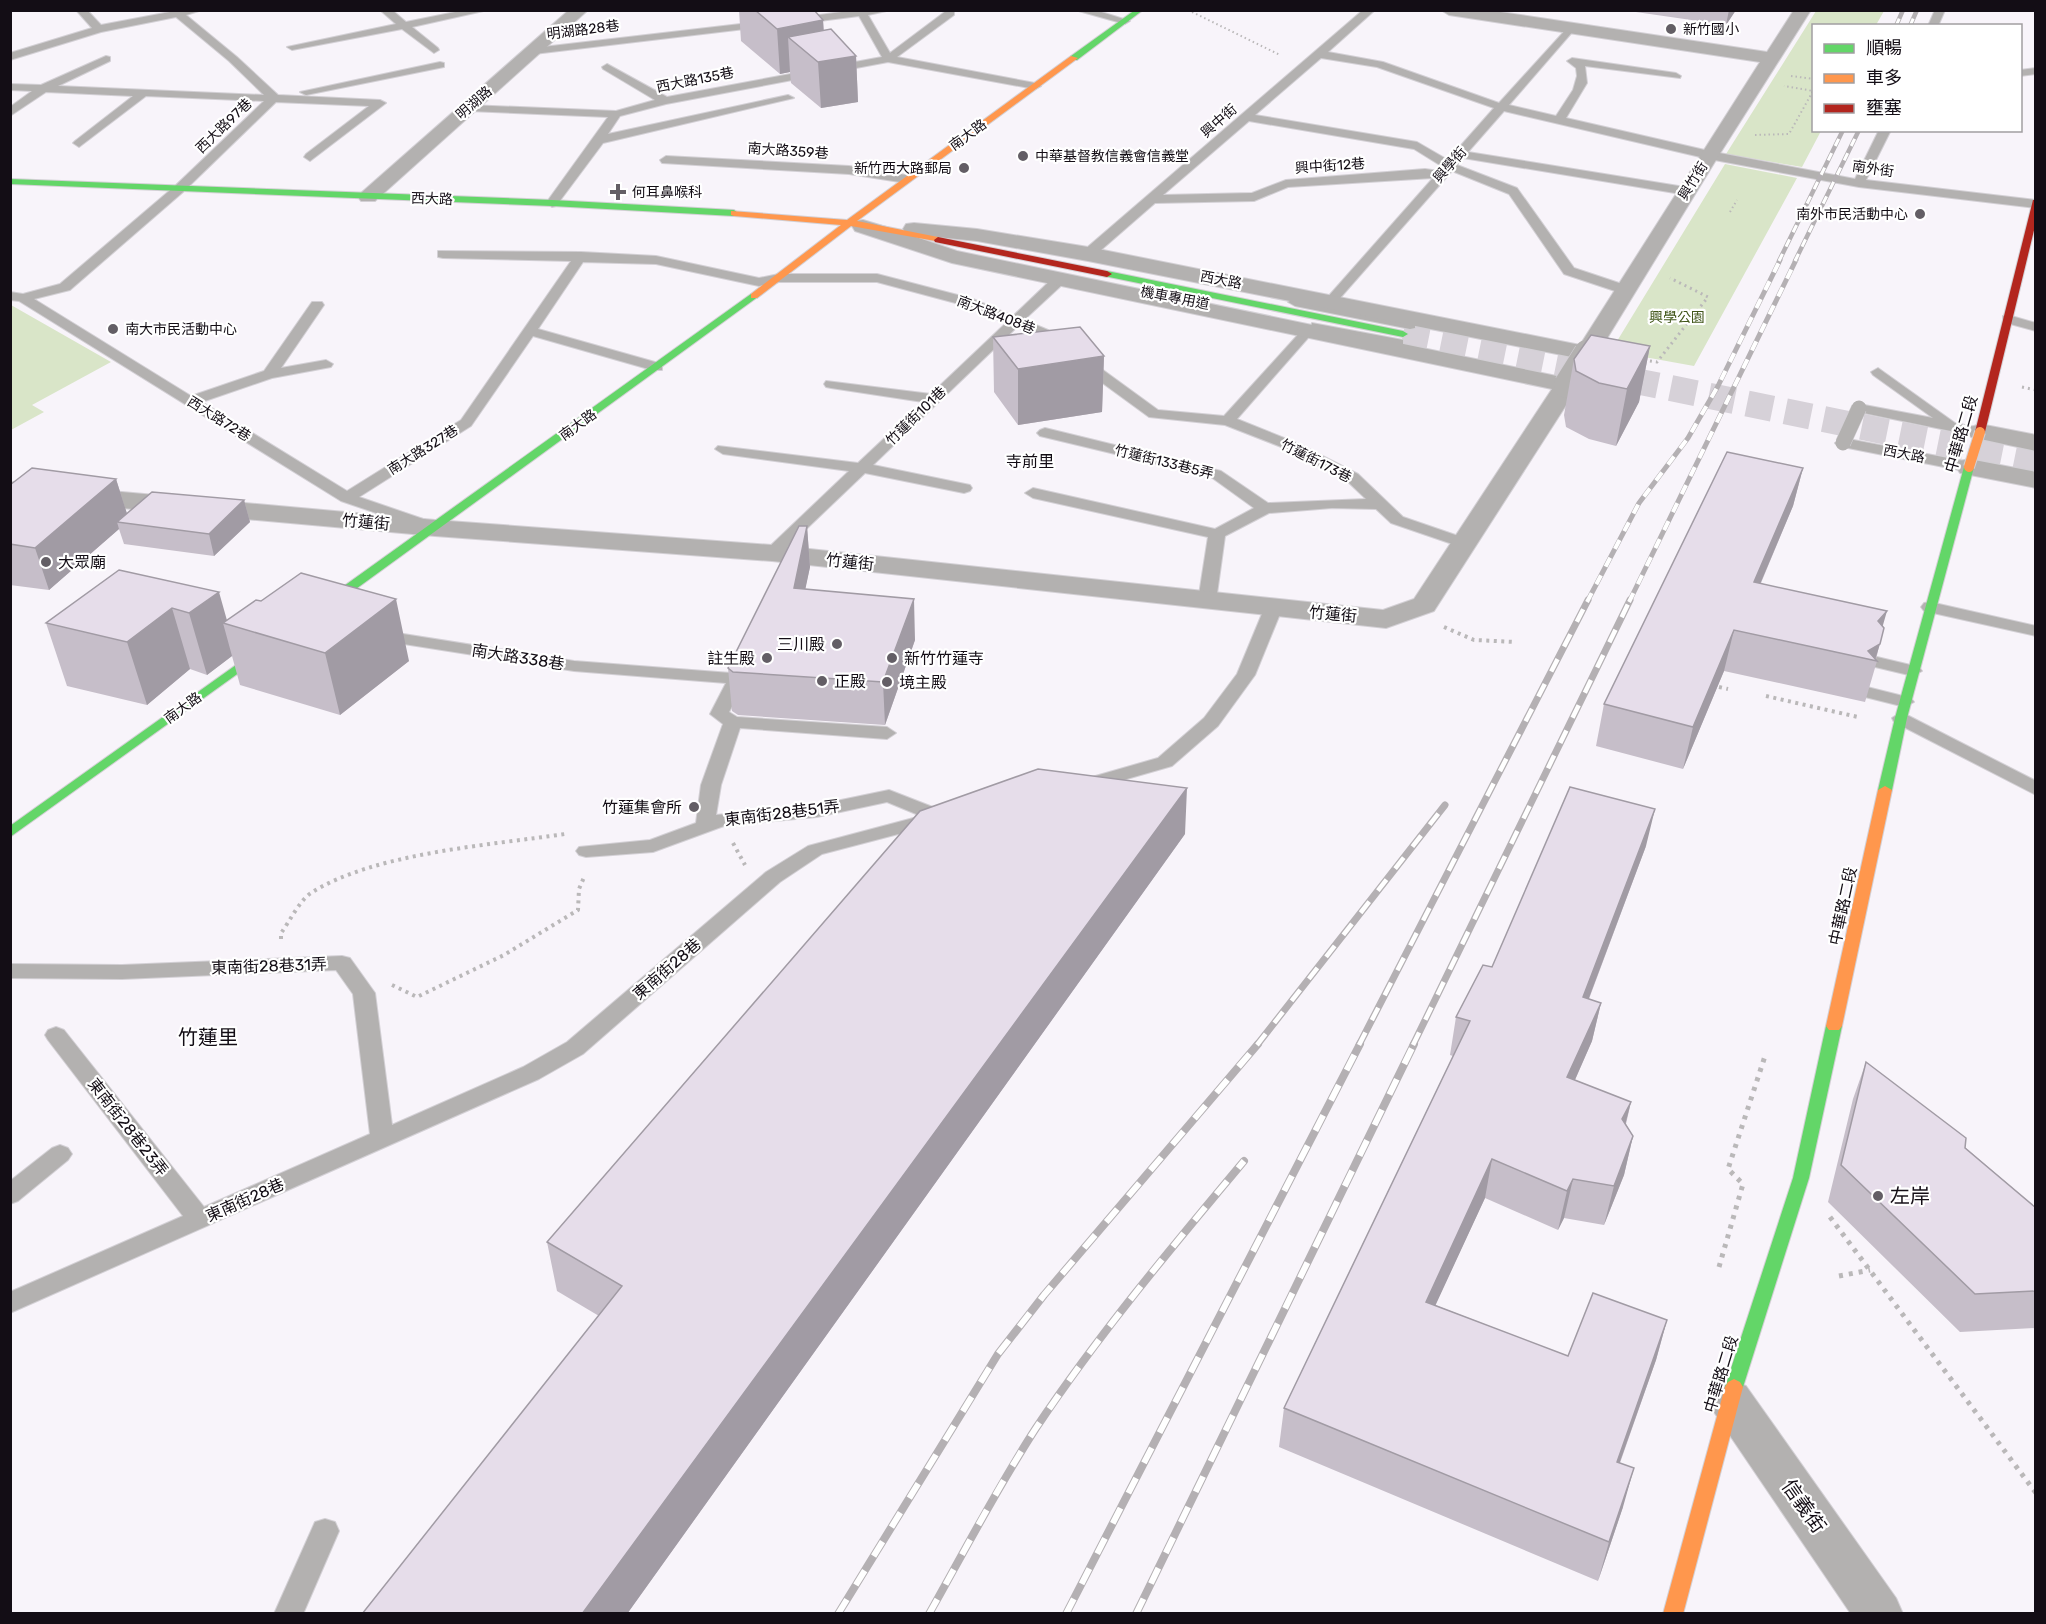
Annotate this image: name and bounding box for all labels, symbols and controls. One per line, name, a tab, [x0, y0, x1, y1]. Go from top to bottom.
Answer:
street label: 明湖路28巷	[546, 17, 620, 43]
place label: 新竹國小	[1683, 21, 1739, 38]
marker: 新竹國小	[1664, 22, 1678, 36]
legend	[1812, 24, 2022, 132]
text: 順暢	[1866, 37, 1902, 59]
street label: 西大路135巷	[655, 64, 735, 96]
text: 車多	[1866, 67, 1902, 89]
street label: 明湖路	[453, 83, 495, 123]
street label: 西大路97巷	[192, 95, 256, 157]
text: 壅塞	[1866, 97, 1902, 119]
street label: 興中街	[1198, 101, 1240, 141]
street label: 南大路	[946, 116, 990, 154]
street label: 南大路359巷	[747, 140, 829, 162]
street label: 興學街	[1430, 144, 1470, 186]
place label: 中華基督教信義會信義堂	[1035, 148, 1189, 165]
marker: 中華基督教信義會信義堂	[1016, 149, 1030, 163]
street label: 興中街12巷	[1294, 155, 1366, 177]
street label: 南外街	[1851, 158, 1895, 180]
street label: 興竹街	[1675, 159, 1711, 203]
place label: 新竹西大路郵局	[854, 160, 952, 177]
marker: 新竹西大路郵局	[957, 161, 971, 175]
marker: 何耳鼻喉科	[609, 183, 627, 201]
place label: 何耳鼻喉科	[632, 184, 702, 201]
street label: 西大路	[411, 190, 453, 208]
place label: 南外市民活動中心	[1796, 206, 1908, 223]
marker: 南外市民活動中心	[1913, 207, 1927, 221]
street label: 西大路	[1199, 268, 1243, 292]
street label: 機車專用道	[1139, 283, 1211, 313]
street label: 南大路408巷	[954, 292, 1038, 338]
park label: 興學公園	[1649, 309, 1705, 326]
place label: 南大市民活動中心	[125, 321, 237, 338]
marker: 南大市民活動中心	[106, 322, 120, 336]
street label: 竹蓮街101巷	[882, 383, 950, 449]
street label: 西大路72巷	[184, 393, 254, 445]
street label: 中華路二段	[1941, 393, 1981, 475]
street label: 南大路	[556, 406, 600, 444]
street label: 南大路327巷	[385, 422, 461, 478]
street label: 竹蓮街173巷	[1278, 436, 1354, 486]
street label: 竹蓮街133巷5弄	[1113, 442, 1215, 482]
street label: 西大路	[1882, 442, 1926, 466]
district label: 寺前里	[1006, 452, 1054, 471]
street label: 竹蓮街	[341, 510, 391, 534]
street label: 竹蓮街	[825, 550, 875, 574]
place label: 大眾廟	[58, 553, 106, 572]
marker: 大眾廟	[39, 555, 53, 569]
street label: 竹蓮街	[1308, 602, 1358, 626]
place label: 三川殿	[777, 635, 825, 654]
marker: 三川殿	[830, 637, 844, 651]
street label: 南大路338巷	[470, 640, 566, 674]
place label: 註生殿	[707, 649, 755, 668]
place label: 新竹竹蓮寺	[904, 649, 984, 668]
marker: 註生殿	[760, 651, 774, 665]
marker: 新竹竹蓮寺	[885, 651, 899, 665]
place label: 正殿	[834, 672, 866, 691]
place label: 境主殿	[899, 673, 947, 692]
marker: 正殿	[815, 674, 829, 688]
marker: 境主殿	[880, 675, 894, 689]
street label: 南大路	[161, 689, 205, 727]
street label: 東南街28巷51弄	[723, 797, 841, 829]
place label: 竹蓮集會所	[602, 798, 682, 817]
marker: 竹蓮集會所	[687, 800, 701, 814]
street label: 中華路二段	[1825, 865, 1861, 947]
street label: 東南街28巷	[629, 934, 705, 1004]
street label: 東南街28巷31弄	[211, 954, 327, 978]
district label: 竹蓮里	[178, 1025, 238, 1049]
street label: 東南街28巷23弄	[84, 1074, 172, 1180]
street label: 東南街28巷	[203, 1174, 287, 1226]
place label: 左岸	[1890, 1184, 1930, 1208]
marker: 左岸	[1871, 1189, 1885, 1203]
street label: 中華路二段	[1700, 1333, 1742, 1415]
street label: 信義街	[1777, 1475, 1831, 1537]

